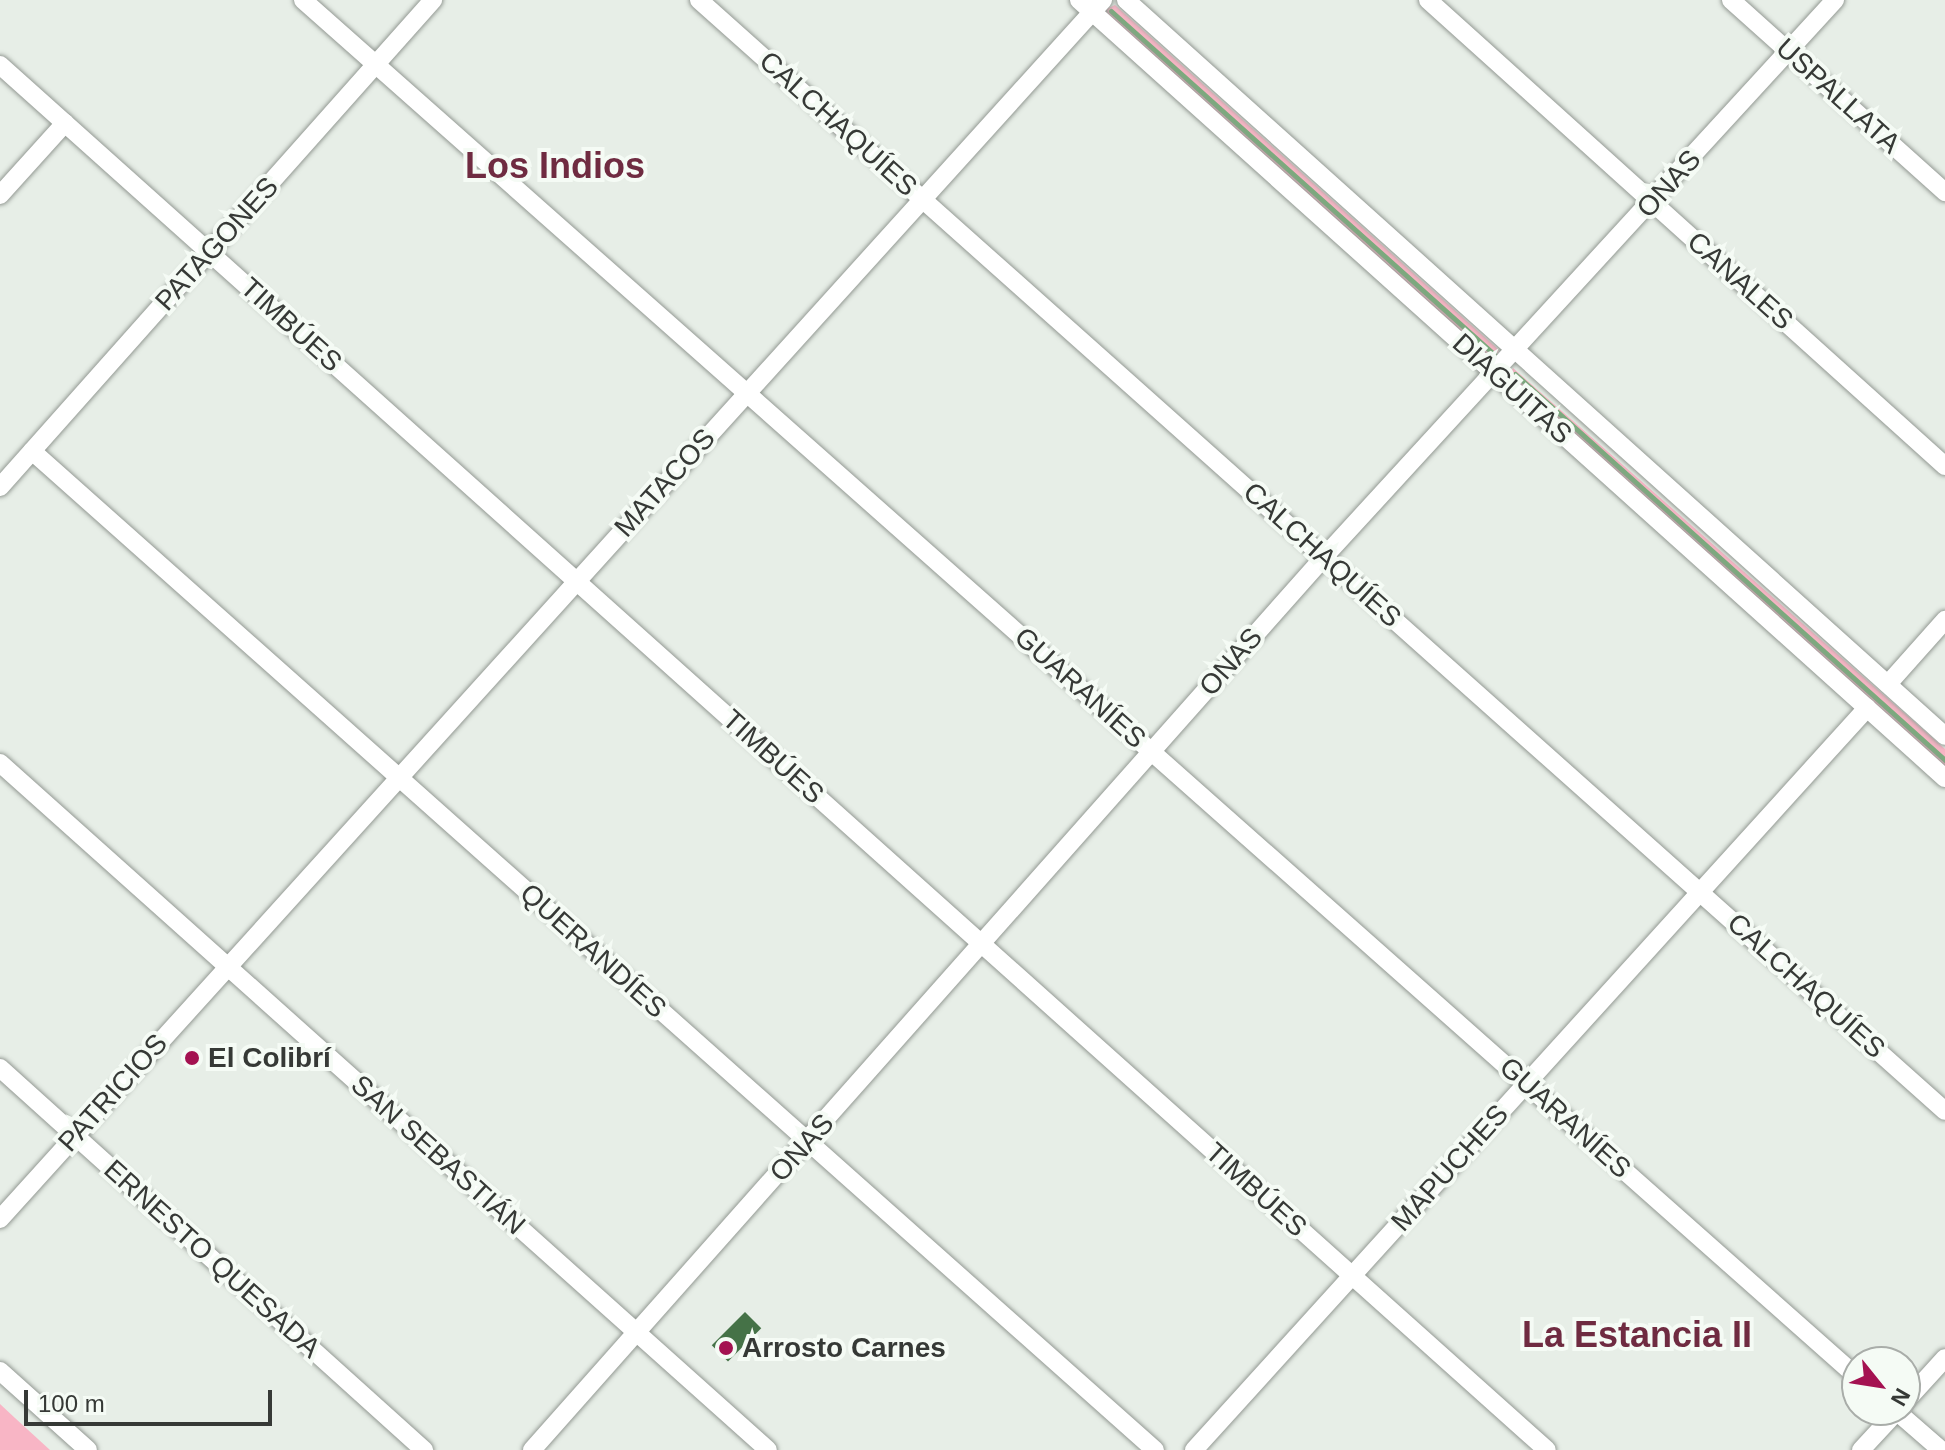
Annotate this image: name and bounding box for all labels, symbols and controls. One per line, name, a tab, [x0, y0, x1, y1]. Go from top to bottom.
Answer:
street label: USPALLATA	[1769, 31, 1907, 161]
street label: CALCHAQUÍES	[752, 44, 924, 204]
street label: ONAS	[1630, 143, 1708, 225]
district label: Los Indios	[465, 144, 645, 188]
street label: PATAGONES	[148, 170, 286, 318]
street label: CANALES	[1680, 225, 1800, 337]
street label: TIMBÚES	[234, 271, 348, 379]
street label: DIAGUITAS	[1445, 327, 1579, 451]
street label: MATACOS	[608, 422, 722, 544]
street label: CALCHAQUÍES	[1236, 475, 1408, 635]
street label: GUARANÍES	[1007, 620, 1153, 756]
street label: ONAS	[1192, 621, 1270, 703]
street label: TIMBÚES	[716, 703, 830, 811]
street label: QUERANDÍES	[513, 877, 673, 1025]
street label: CALCHAQUÍES	[1720, 906, 1892, 1066]
street label: PATRICIOS	[51, 1027, 175, 1159]
place label: El Colibrí	[208, 1041, 331, 1075]
marker: El Colibrí	[183, 1049, 201, 1067]
street label: GUARANÍES	[1492, 1050, 1638, 1186]
street label: SAN SEBASTIÁN	[344, 1068, 532, 1242]
street label: MAPUCHES	[1384, 1098, 1516, 1238]
street label: ONAS	[763, 1107, 841, 1189]
street label: TIMBÚES	[1199, 1136, 1313, 1244]
street label: ERNESTO QUESADA	[97, 1153, 327, 1365]
district label: La Estancia II	[1522, 1313, 1752, 1357]
place label: Arrosto Carnes	[742, 1331, 946, 1365]
marker: Arrosto Carnes	[717, 1339, 735, 1357]
north arrow	[1841, 1346, 1921, 1426]
scale bar	[28, 1374, 276, 1424]
text: N	[1886, 1384, 1915, 1410]
text: 100 m	[38, 1390, 105, 1417]

